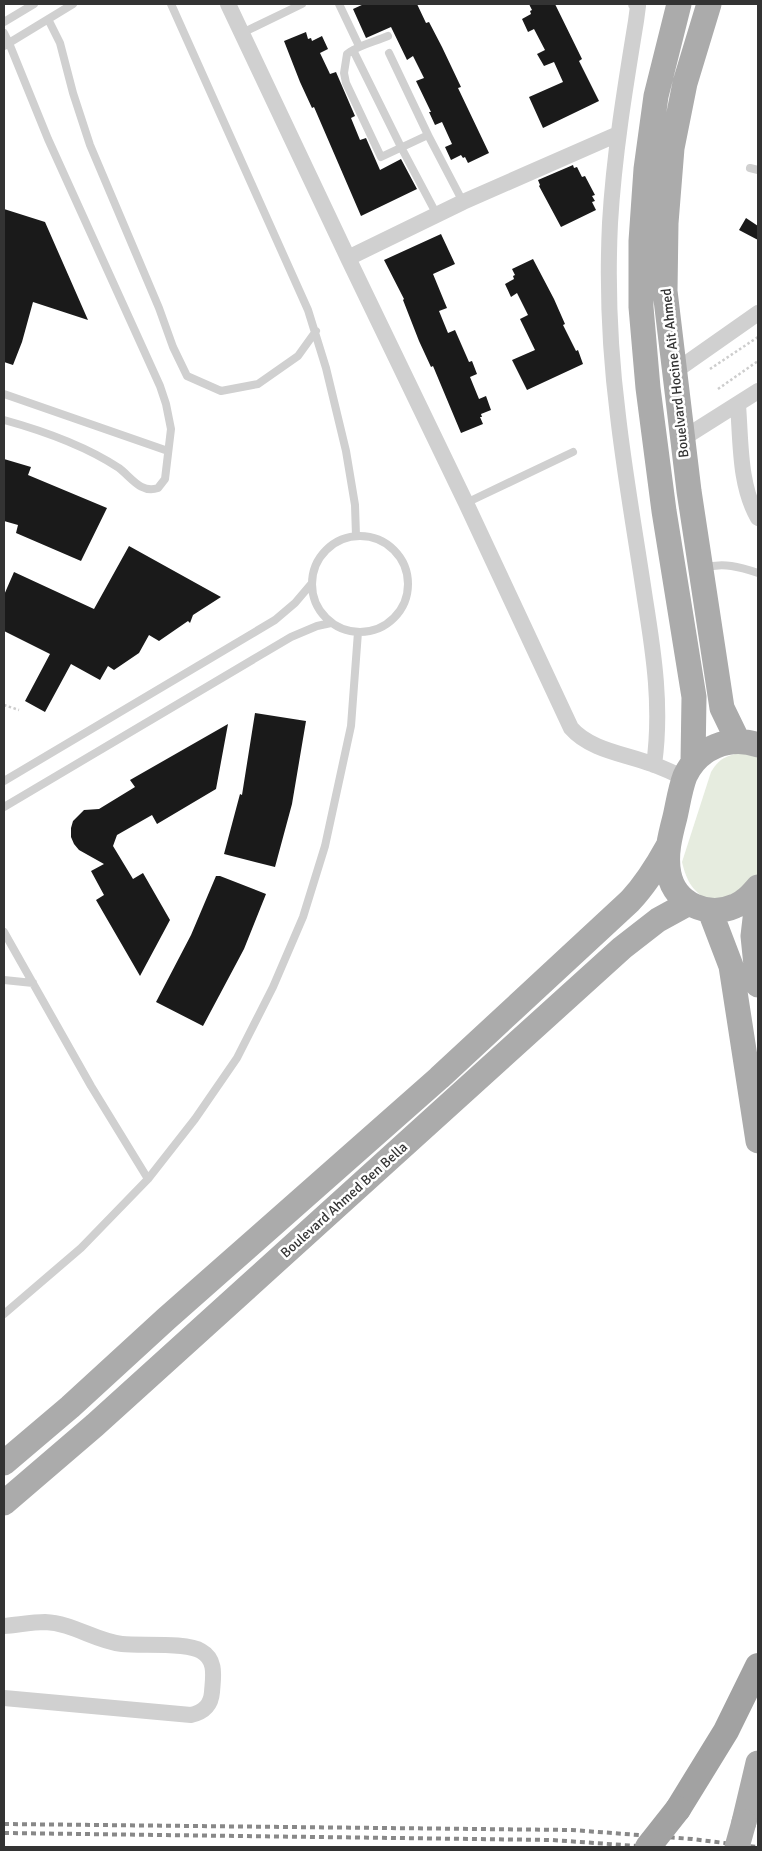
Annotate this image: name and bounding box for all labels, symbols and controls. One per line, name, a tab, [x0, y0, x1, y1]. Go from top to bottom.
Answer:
street label: Bouelvard Hocine Ait Ahmed	[658, 287, 692, 459]
street label: Boulevard Ahmed Ben Bella	[277, 1139, 411, 1261]

